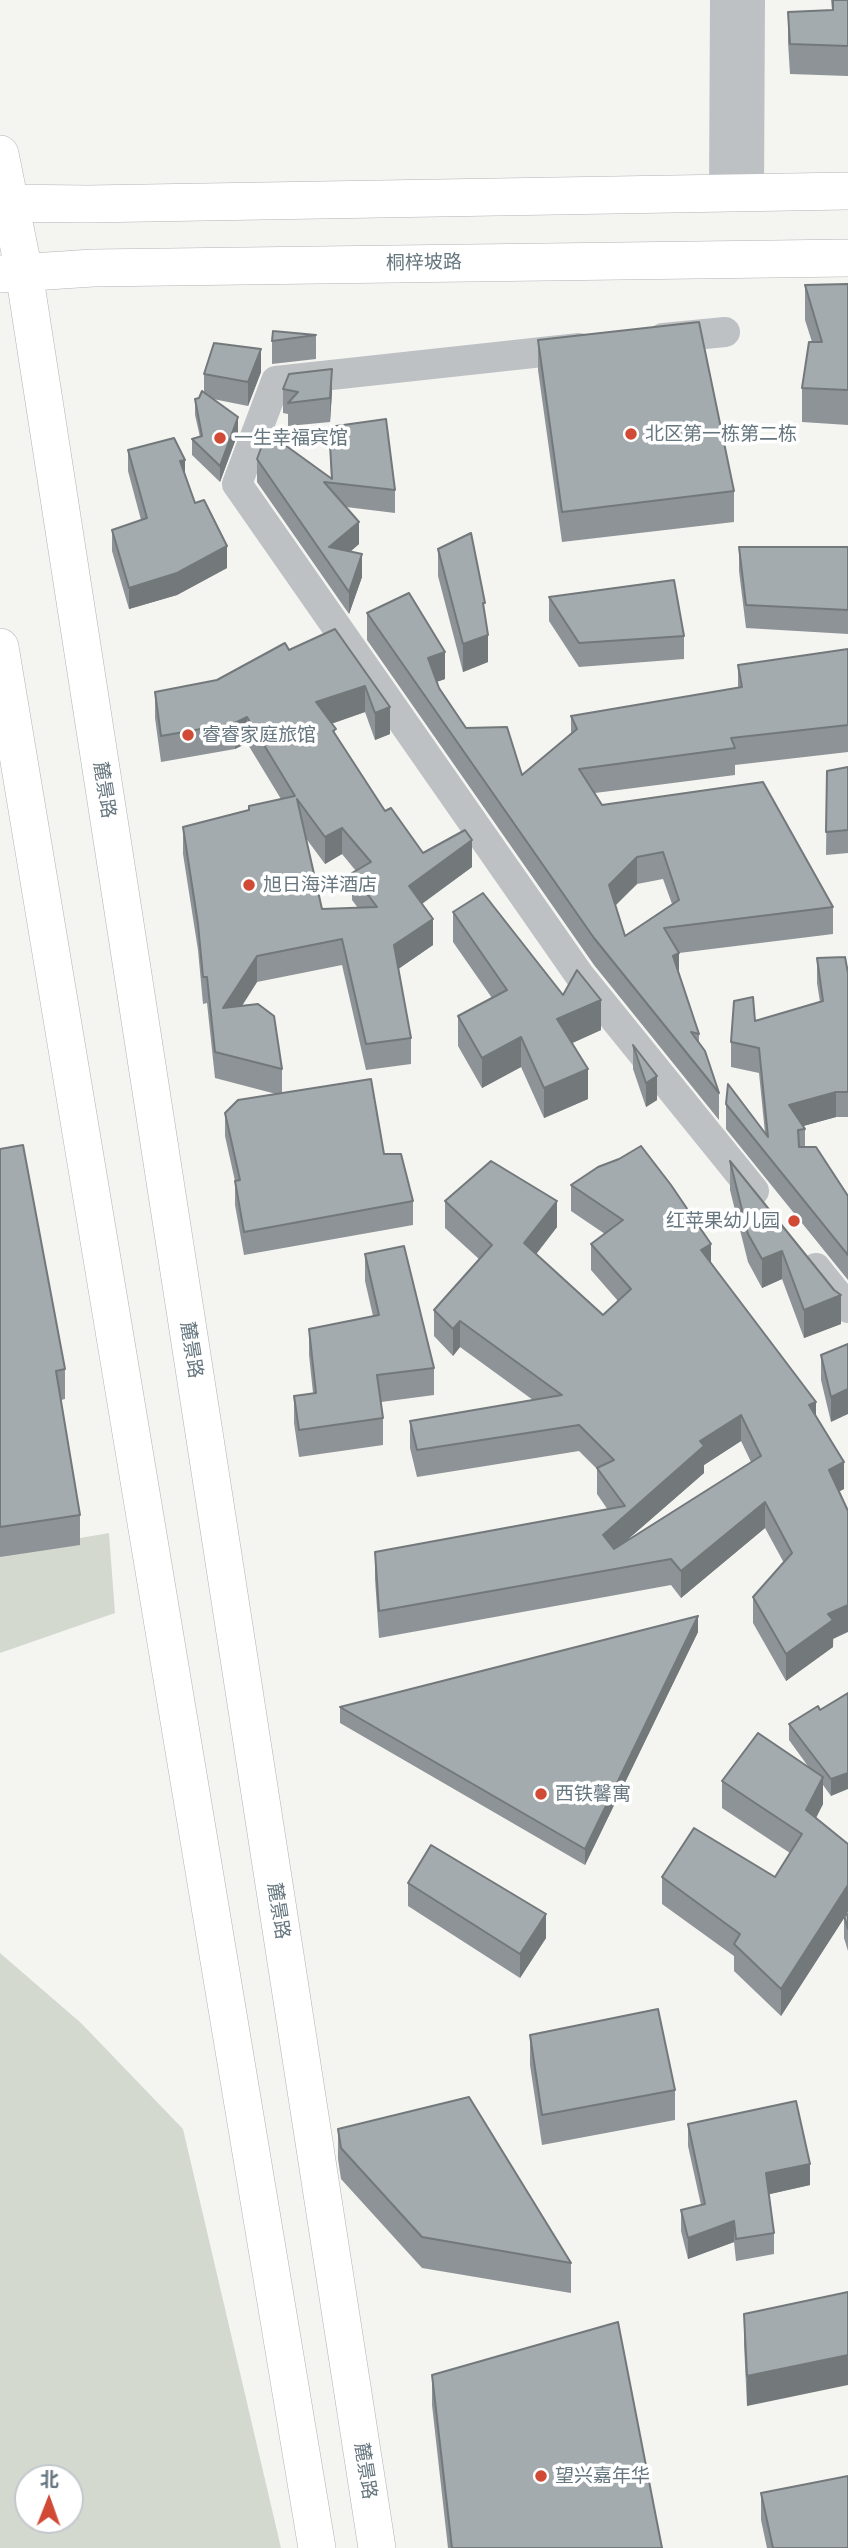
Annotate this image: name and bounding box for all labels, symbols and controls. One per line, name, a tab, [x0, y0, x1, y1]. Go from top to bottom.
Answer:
street label: 桐梓坡路	[386, 251, 462, 275]
place label: 北区第一栋第二栋	[645, 423, 797, 445]
marker: 北区第一栋第二栋	[623, 426, 639, 442]
place label: 一生幸福宾馆	[234, 427, 348, 449]
marker: 一生幸福宾馆	[212, 430, 228, 446]
place label: 睿睿家庭旅馆	[202, 724, 316, 746]
marker: 睿睿家庭旅馆	[180, 727, 196, 743]
street label: 麓景路	[88, 760, 120, 820]
place label: 旭日海洋酒店	[263, 874, 377, 896]
marker: 旭日海洋酒店	[241, 877, 257, 893]
place label: 红苹果幼儿园	[666, 1210, 780, 1232]
marker: 红苹果幼儿园	[786, 1213, 802, 1229]
street label: 麓景路	[175, 1320, 207, 1380]
place label: 西铁馨寓	[555, 1783, 631, 1805]
marker: 西铁馨寓	[533, 1786, 549, 1802]
street label: 麓景路	[262, 1881, 294, 1941]
street label: 麓景路	[349, 2441, 381, 2501]
north arrow	[14, 2464, 84, 2534]
place label: 望兴嘉年华	[555, 2465, 650, 2487]
text: 北	[40, 2468, 59, 2491]
marker: 望兴嘉年华	[533, 2468, 549, 2484]

